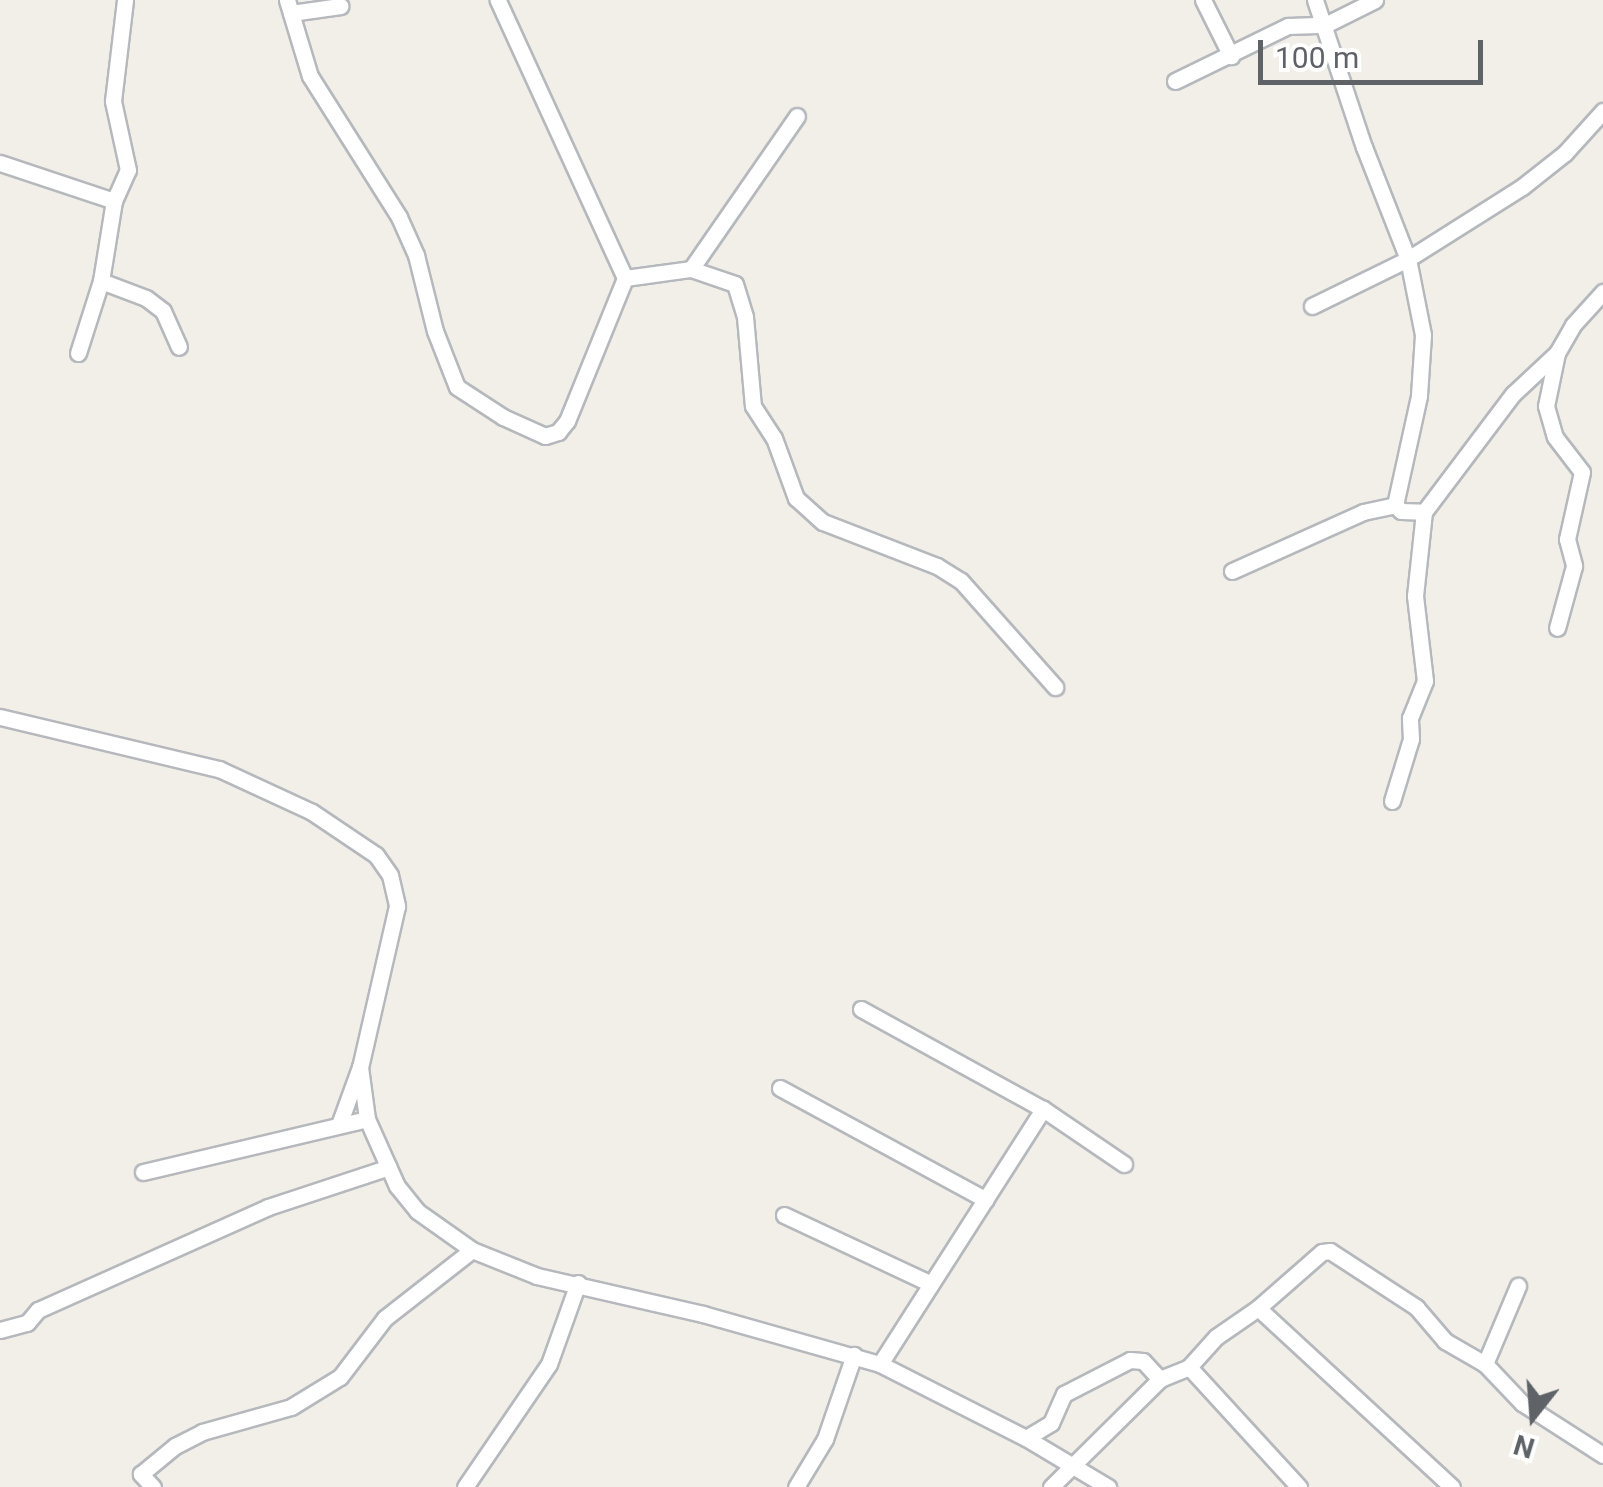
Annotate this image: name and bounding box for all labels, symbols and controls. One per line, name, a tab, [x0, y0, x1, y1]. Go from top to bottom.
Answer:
scale bar	[1263, 20, 1488, 82]
text: 100 m	[1275, 40, 1359, 75]
north arrow	[1483, 1367, 1583, 1467]
text: N	[1510, 1428, 1538, 1465]

